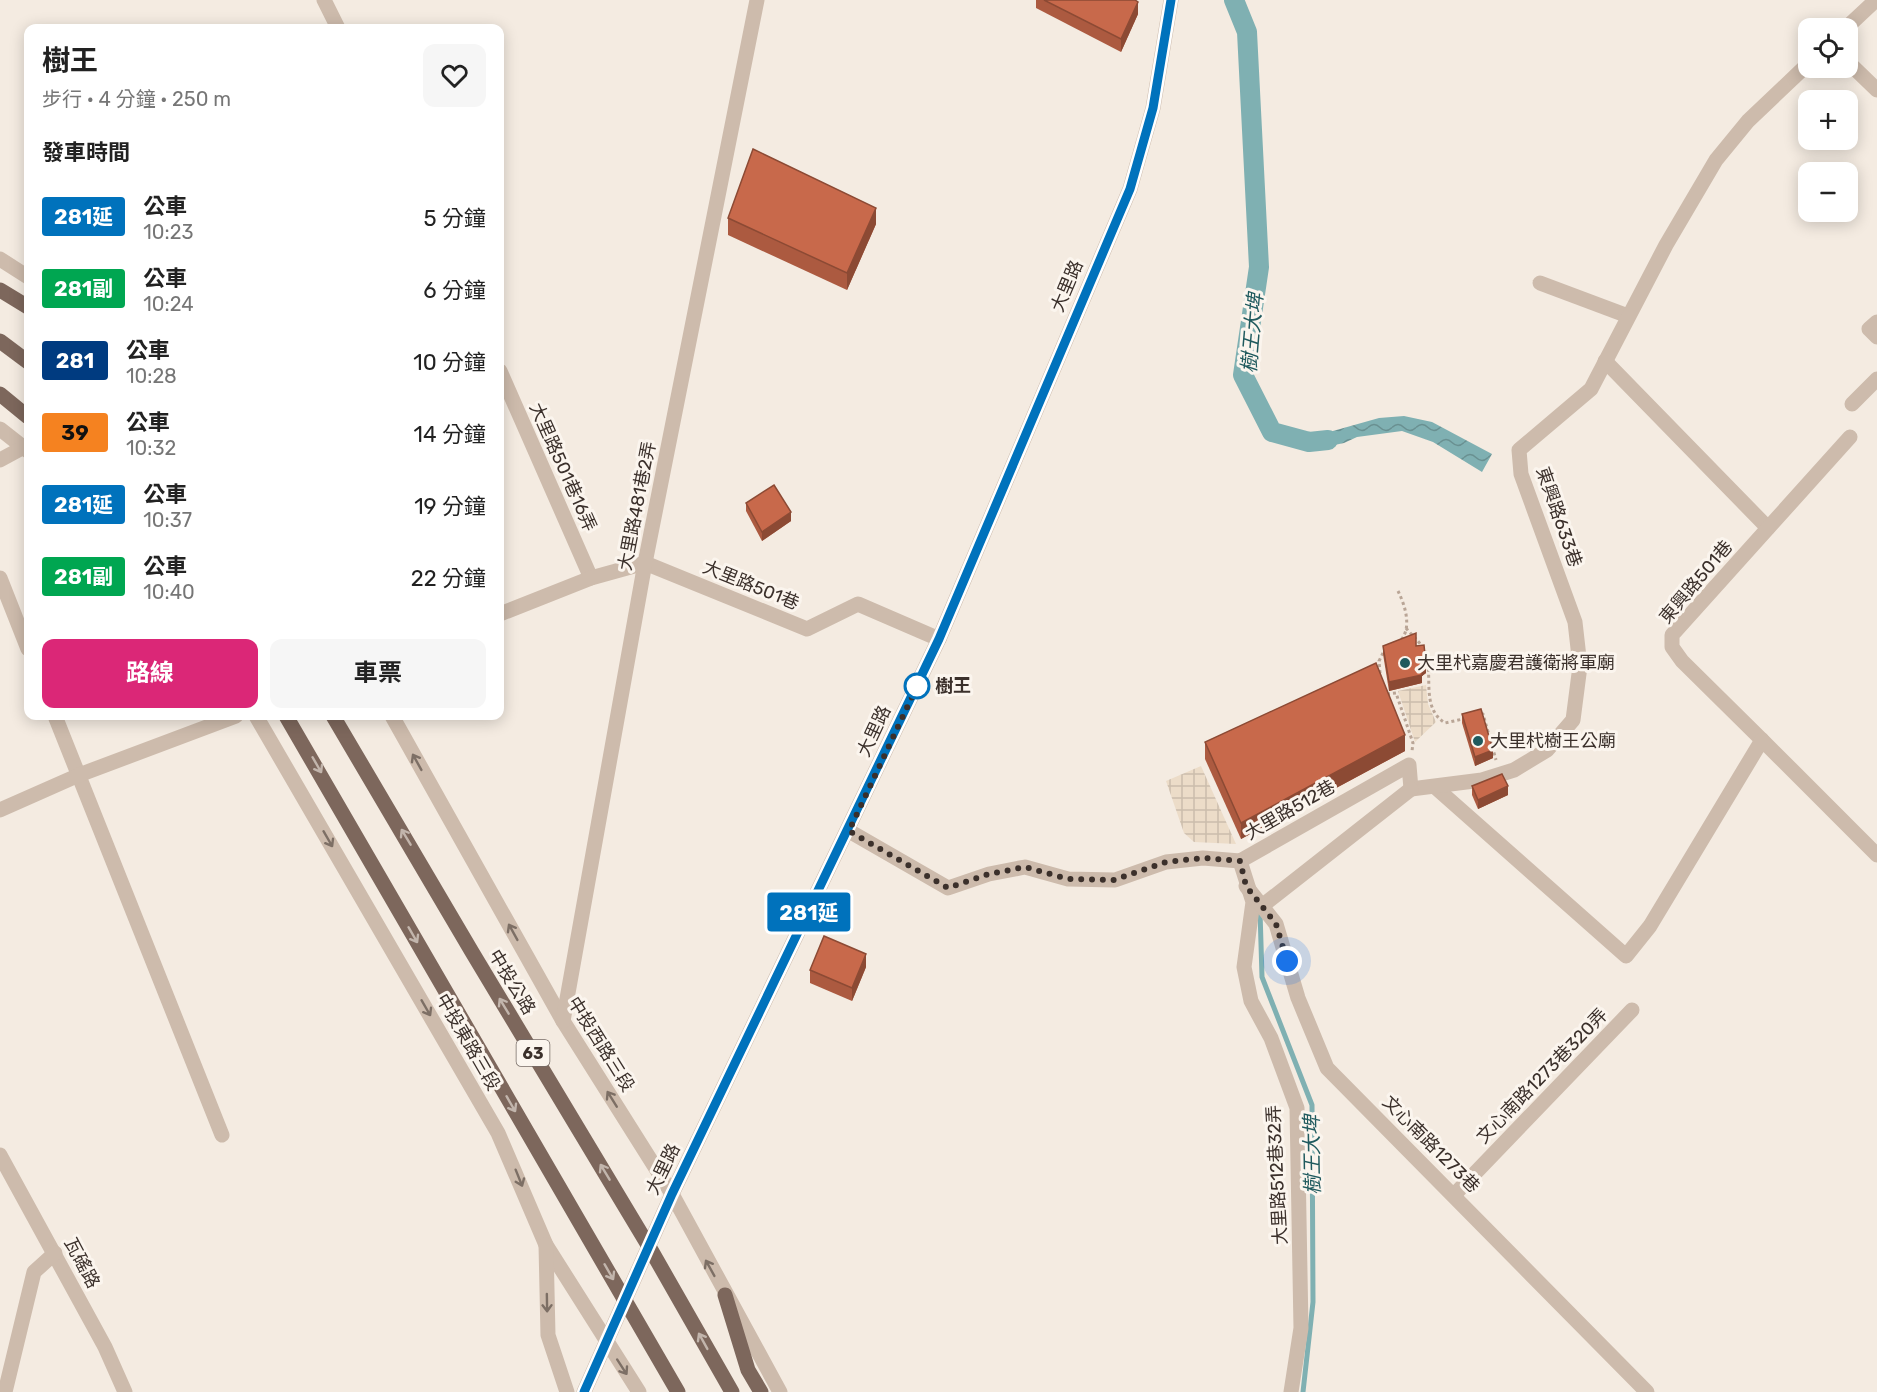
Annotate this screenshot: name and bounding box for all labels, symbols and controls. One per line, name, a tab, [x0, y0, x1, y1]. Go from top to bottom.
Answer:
map controls	[1798, 18, 1858, 222]
button: locate	[1798, 18, 1858, 78]
text: 樹王	[42, 44, 98, 77]
button: heart	[423, 44, 486, 107]
text: 步行 · 4 分鐘 · 250 m	[42, 87, 231, 111]
button: +	[1798, 90, 1858, 150]
text: 發車時間	[42, 139, 130, 166]
button: −	[1798, 162, 1858, 222]
text: 公車	[143, 193, 187, 220]
text: 281延	[54, 204, 113, 229]
text: 5 分鐘	[424, 205, 486, 232]
text: 10:23	[143, 220, 193, 244]
street label: 大里路	[1046, 257, 1088, 315]
text: 公車	[143, 265, 187, 292]
text: 281副	[54, 276, 113, 301]
text: 6 分鐘	[423, 277, 486, 304]
water label: 樹王大埤	[1237, 290, 1268, 374]
text: 10:24	[143, 292, 194, 316]
text: 公車	[126, 337, 170, 364]
text: 281	[56, 348, 94, 373]
text: 10 分鐘	[413, 349, 486, 376]
text: 10:28	[126, 364, 177, 388]
street label: 大里路501巷16弄	[525, 399, 601, 535]
text: 公車	[126, 409, 170, 436]
text: 39	[61, 420, 89, 445]
text: 14 分鐘	[414, 421, 486, 448]
text: 10:32	[126, 436, 176, 460]
street label: 大里路481巷2弄	[614, 440, 660, 572]
street label: 東興路633巷	[1532, 464, 1586, 570]
text: 公車	[143, 481, 187, 508]
text: 281延	[54, 492, 113, 517]
text: 19 分鐘	[414, 493, 486, 520]
text: 10:37	[143, 508, 192, 532]
street label: 東興路501巷	[1655, 536, 1737, 628]
text: 公車	[143, 553, 187, 580]
street label: 大里路501巷	[700, 556, 802, 614]
text: 281副	[54, 564, 113, 589]
text: 22 分鐘	[411, 565, 486, 592]
text: 10:40	[143, 580, 195, 604]
button: 路線	[42, 639, 258, 708]
button: 車票	[270, 639, 486, 708]
place label: 大里杙嘉慶君護衛將軍廟	[1417, 652, 1615, 674]
marker: 大里杙嘉慶君護衛將軍廟	[1398, 656, 1412, 670]
marker: 樹王	[904, 673, 930, 699]
place label: 樹王	[935, 675, 971, 697]
street label: 大里路	[853, 702, 895, 760]
place label: 大里杙樹王公廟	[1490, 730, 1616, 752]
marker: 大里杙樹王公廟	[1471, 734, 1485, 748]
one-way arrow	[411, 753, 422, 771]
one-way arrow	[311, 757, 323, 774]
street label: 大里路512巷	[1241, 775, 1339, 845]
one-way arrow	[400, 829, 412, 846]
one-way arrow	[322, 830, 334, 847]
line badge: 281延	[767, 892, 851, 932]
text: 281延	[779, 900, 839, 925]
one-way arrow	[507, 924, 519, 941]
one-way arrow	[407, 926, 419, 943]
street label: 中投公路	[484, 945, 540, 1019]
your location	[1272, 946, 1302, 976]
street label: 中投東路三段	[431, 990, 505, 1094]
street label: 中投西路三段	[563, 992, 639, 1096]
one-way arrow	[498, 998, 510, 1015]
one-way arrow	[420, 999, 432, 1016]
street label: 文心南路1273巷320弄	[1472, 1004, 1612, 1148]
road number: 63	[516, 1040, 550, 1066]
one-way arrow	[606, 1091, 618, 1108]
street label: 文心南路1273巷	[1378, 1091, 1484, 1197]
one-way arrow	[505, 1095, 517, 1112]
street label: 大里路512巷32弄	[1262, 1104, 1292, 1246]
water label: 樹王大埤	[1299, 1113, 1325, 1195]
street label: 大里路	[641, 1140, 685, 1198]
one-way arrow	[598, 1164, 610, 1181]
one-way arrow	[514, 1169, 525, 1187]
street label: 瓦磘路	[60, 1234, 104, 1292]
one-way arrow	[704, 1259, 715, 1277]
one-way arrow	[603, 1263, 615, 1280]
one-way arrow	[541, 1293, 553, 1312]
one-way arrow	[697, 1333, 709, 1350]
one-way arrow	[617, 1358, 629, 1375]

